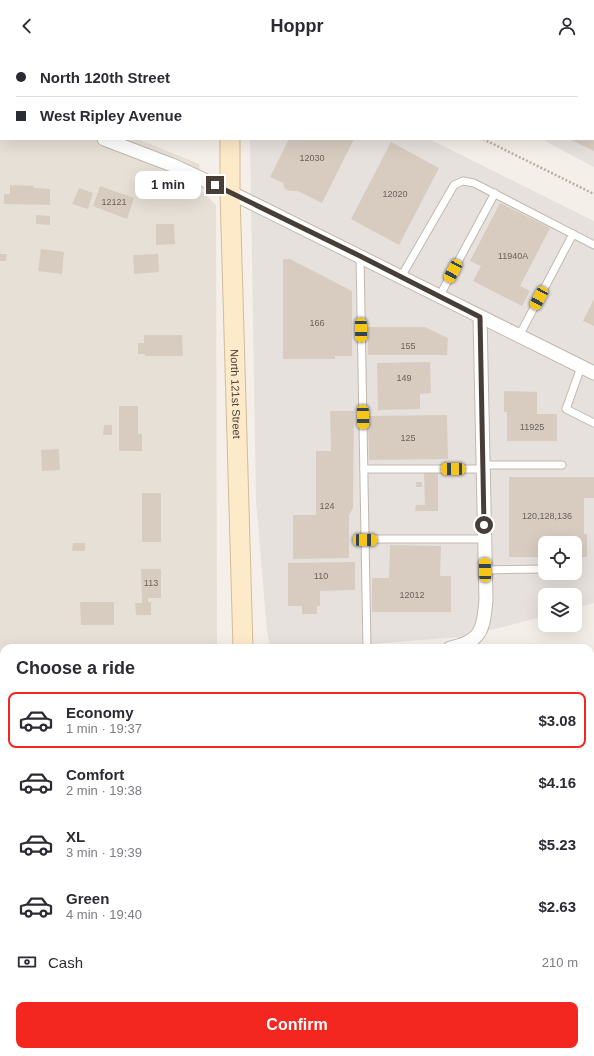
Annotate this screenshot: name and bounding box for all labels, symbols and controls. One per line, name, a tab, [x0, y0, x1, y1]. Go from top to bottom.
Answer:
icon: back	[16, 15, 38, 37]
icon: person	[556, 15, 578, 37]
text: Hoppr	[271, 16, 324, 36]
text: North 120th Street	[40, 69, 170, 86]
text: West Ripley Avenue	[40, 107, 182, 124]
house number: 12030	[299, 153, 325, 163]
callout: 1 min	[135, 171, 201, 199]
route end	[206, 176, 224, 194]
text: 1 min	[151, 177, 185, 192]
house number: 12020	[382, 189, 408, 199]
house number: 12121	[101, 197, 127, 207]
house number: 11940A	[498, 251, 528, 261]
car	[442, 258, 464, 284]
car	[528, 285, 550, 311]
house number: 166	[309, 318, 325, 328]
car	[355, 318, 367, 342]
house number: 155	[400, 341, 416, 351]
street label: North 121st Street	[228, 349, 243, 439]
house number: 149	[396, 373, 412, 383]
car	[357, 405, 369, 429]
house number: 11925	[520, 422, 544, 432]
house number: 125	[400, 433, 416, 443]
car	[441, 463, 465, 475]
house number: 124	[319, 501, 335, 511]
house number: 120,128,136	[522, 511, 572, 521]
route start	[475, 516, 493, 534]
car	[353, 534, 377, 546]
map controls	[538, 536, 582, 632]
button: locate	[538, 536, 582, 580]
car	[479, 558, 491, 582]
house number: 110	[314, 571, 328, 581]
house number: 113	[144, 578, 158, 588]
button: layers	[538, 588, 582, 632]
house number: 12012	[399, 590, 425, 600]
text: Choose a ride	[16, 658, 135, 678]
icon: car	[18, 702, 54, 738]
text: Economy	[66, 704, 134, 721]
text: $3.08	[538, 712, 576, 729]
text: 1 min · 19:37	[66, 721, 142, 736]
icon: car	[18, 764, 54, 800]
text: Comfort	[66, 766, 124, 783]
text: $4.16	[538, 774, 576, 791]
text: 2 min · 19:38	[66, 783, 142, 798]
icon: car	[18, 826, 54, 862]
text: XL	[66, 828, 85, 845]
text: $5.23	[538, 836, 576, 853]
text: 3 min · 19:39	[66, 845, 142, 860]
icon: car	[18, 888, 54, 924]
text: Green	[66, 890, 109, 907]
text: $2.63	[538, 898, 576, 915]
text: 4 min · 19:40	[66, 907, 142, 922]
icon: cash	[16, 951, 38, 973]
text: Cash	[48, 954, 83, 971]
text: 210 m	[542, 955, 578, 970]
button: Confirm	[16, 1002, 578, 1048]

